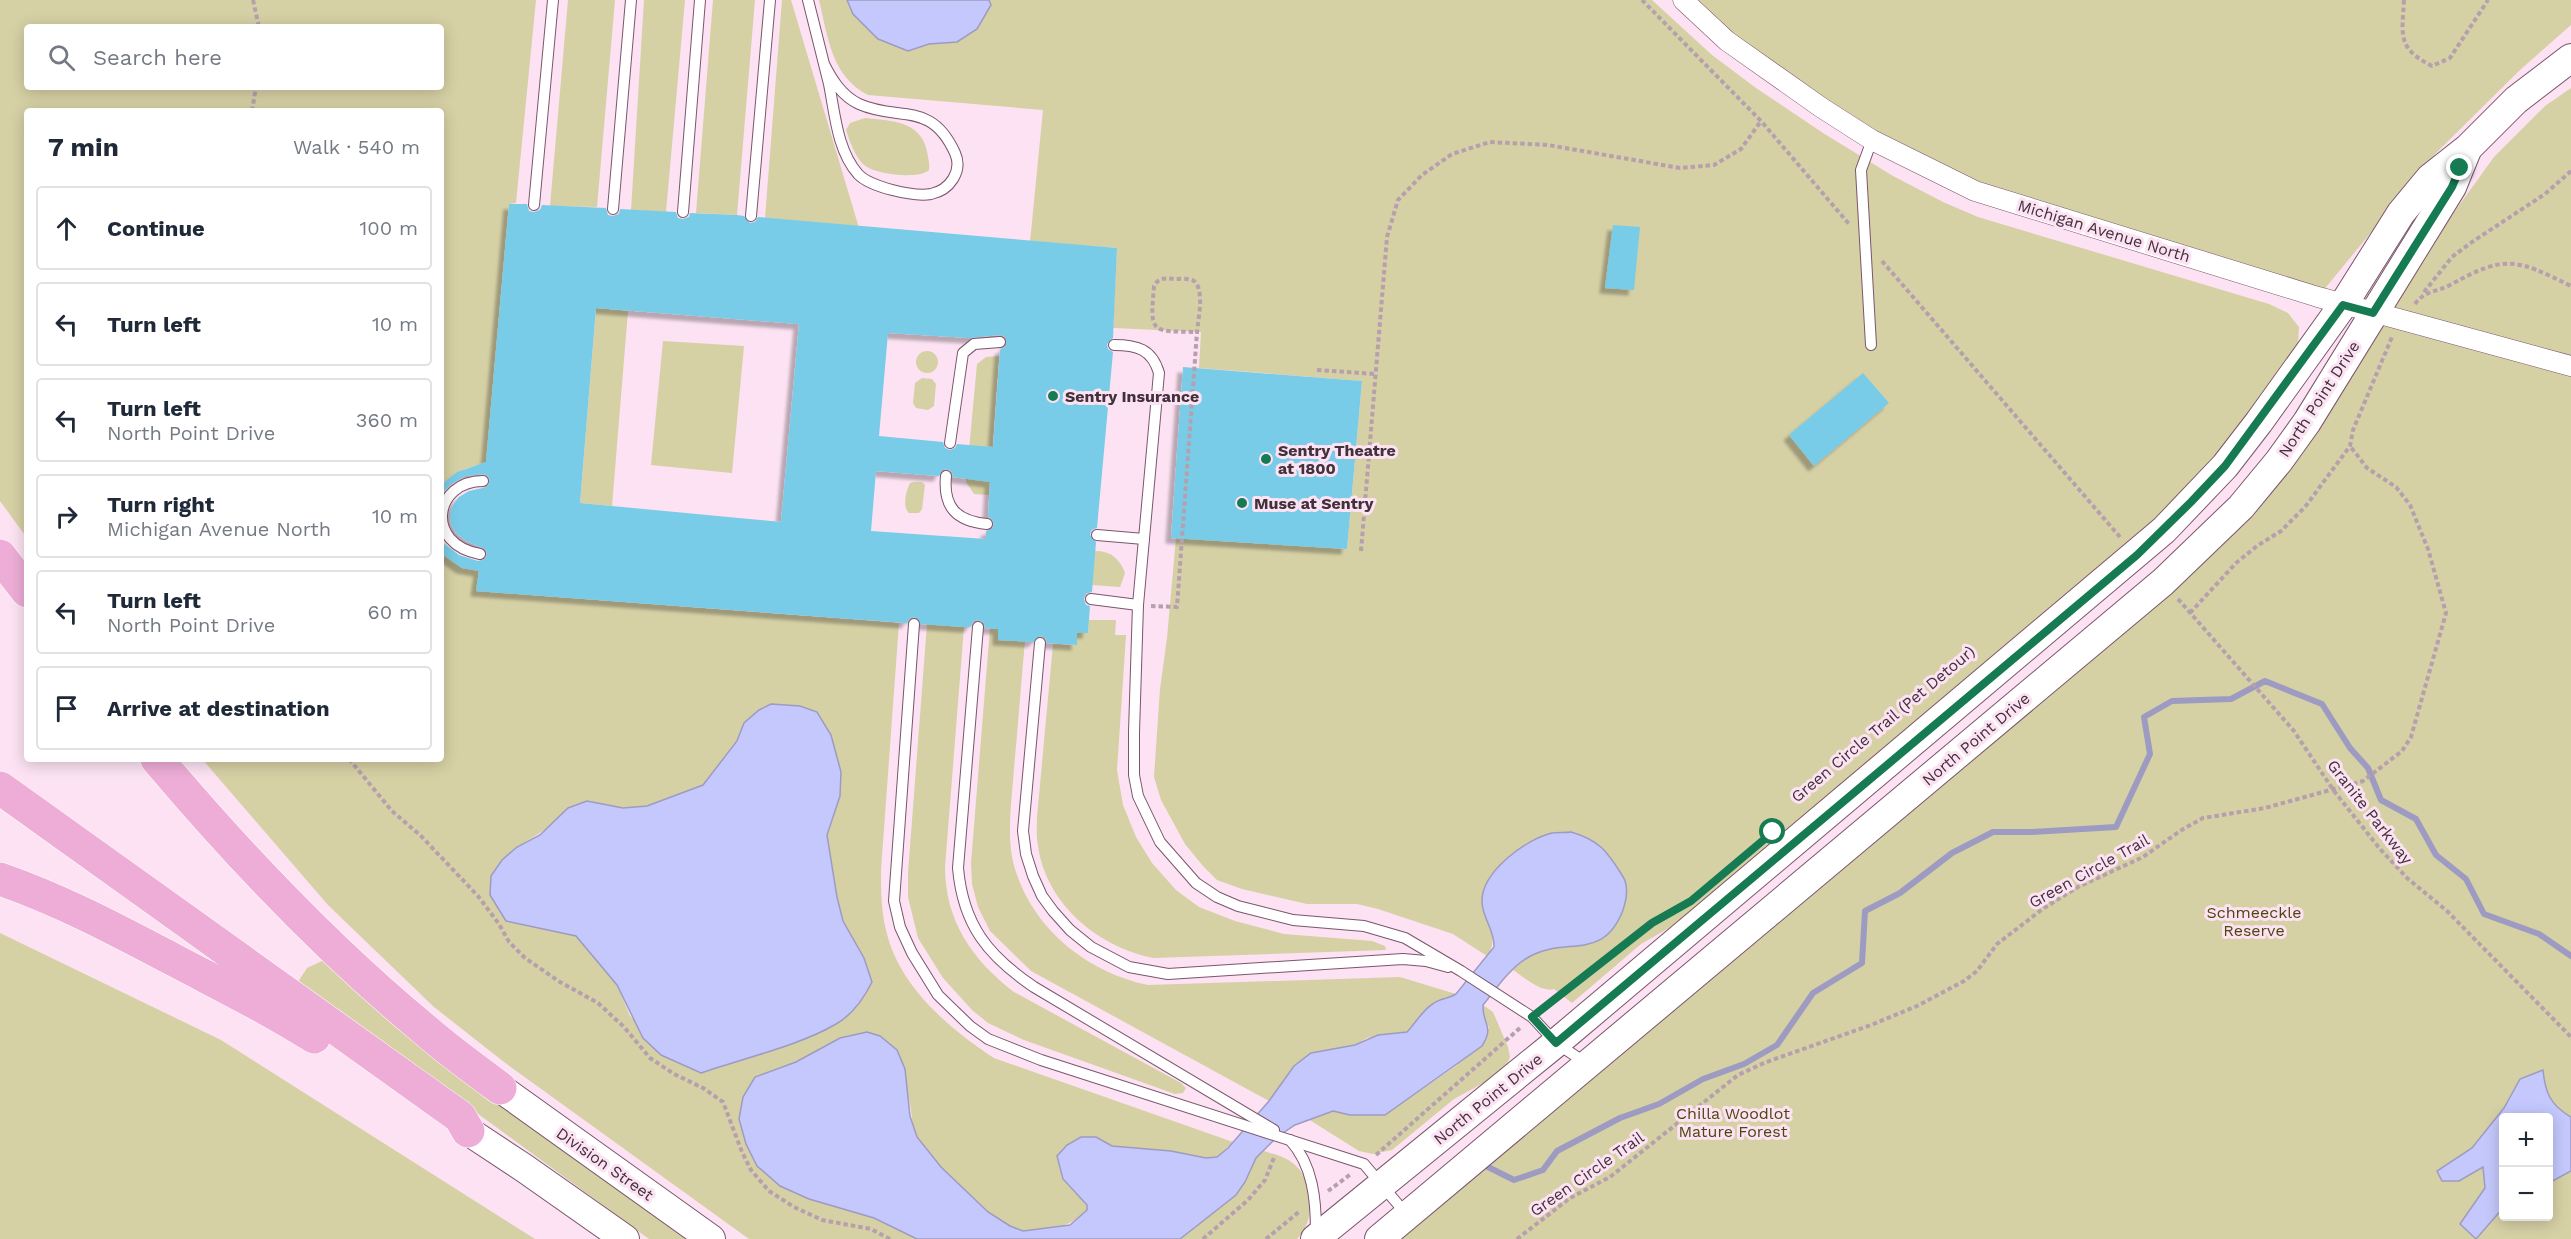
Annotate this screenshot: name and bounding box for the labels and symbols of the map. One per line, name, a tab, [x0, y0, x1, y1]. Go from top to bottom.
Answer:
route end	[2446, 154, 2472, 180]
street label: Michigan Avenue North	[2016, 196, 2192, 266]
street label: North Point Drive	[2274, 337, 2364, 461]
place label: Sentry Insurance	[1065, 387, 1199, 406]
marker: Sentry Insurance	[1046, 389, 1060, 403]
place label: Sentry Theatre at 1800	[1278, 441, 1396, 478]
marker: Sentry Theatre at 1800	[1259, 452, 1273, 466]
place label: Muse at Sentry	[1254, 494, 1375, 513]
marker: Muse at Sentry	[1235, 496, 1249, 510]
street label: Green Circle Trail (Pet Detour)	[1787, 642, 1979, 806]
street label: North Point Drive	[1918, 688, 2034, 790]
street label: Granite Parkway	[2323, 756, 2417, 868]
route start	[1759, 818, 1785, 844]
street label: Green Circle Trail	[2026, 830, 2152, 912]
park label: Schmeeckle Reserve	[2207, 903, 2302, 940]
street label: North Point Drive	[1430, 1049, 1546, 1149]
park label: Chilla Woodlot Mature Forest	[1676, 1104, 1790, 1141]
street label: Division Street	[553, 1123, 657, 1205]
street label: Green Circle Trail	[1527, 1128, 1648, 1220]

